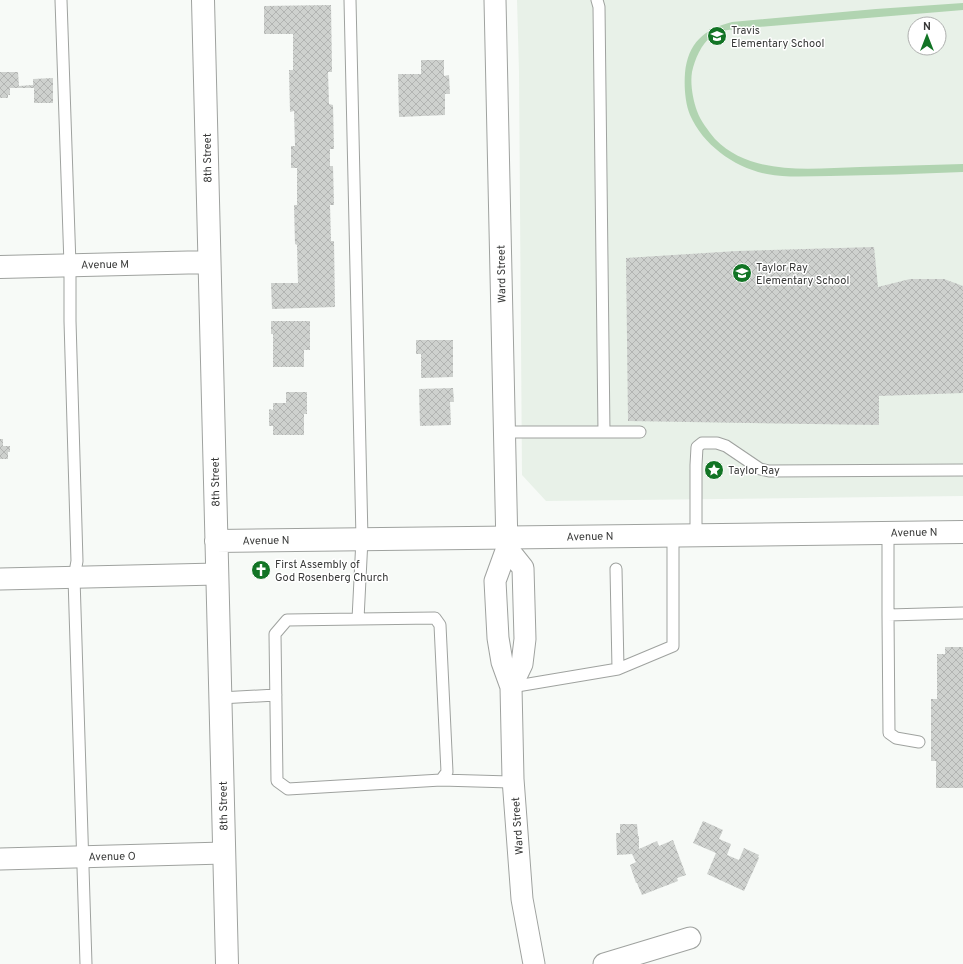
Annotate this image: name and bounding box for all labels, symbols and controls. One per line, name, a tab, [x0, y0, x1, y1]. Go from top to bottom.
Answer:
north arrow	[907, 16, 947, 56]
text: N	[923, 20, 931, 34]
place label: Travis Elementary School	[731, 24, 824, 51]
school or university icon: Travis Elementary School	[706, 25, 728, 47]
street label: 8th Street	[201, 133, 215, 183]
street label: Ward Street	[494, 245, 510, 303]
street label: Avenue M	[81, 258, 129, 272]
place label: Taylor Ray Elementary School	[756, 261, 849, 288]
school or university icon: Taylor Ray Elementary School	[731, 262, 753, 284]
street label: 8th Street	[209, 457, 223, 507]
place icon: Taylor Ray	[703, 459, 725, 481]
place label: Taylor Ray	[728, 464, 780, 478]
street label: Avenue N	[890, 526, 938, 540]
street label: Avenue N	[566, 530, 614, 544]
street label: Avenue N	[242, 534, 290, 548]
place label: First Assembly of God Rosenberg Church	[275, 558, 388, 585]
church icon: First Assembly of God Rosenberg Church	[250, 559, 272, 581]
street label: 8th Street	[217, 781, 231, 831]
street label: Ward Street	[509, 797, 527, 855]
street label: Avenue O	[88, 850, 136, 864]

